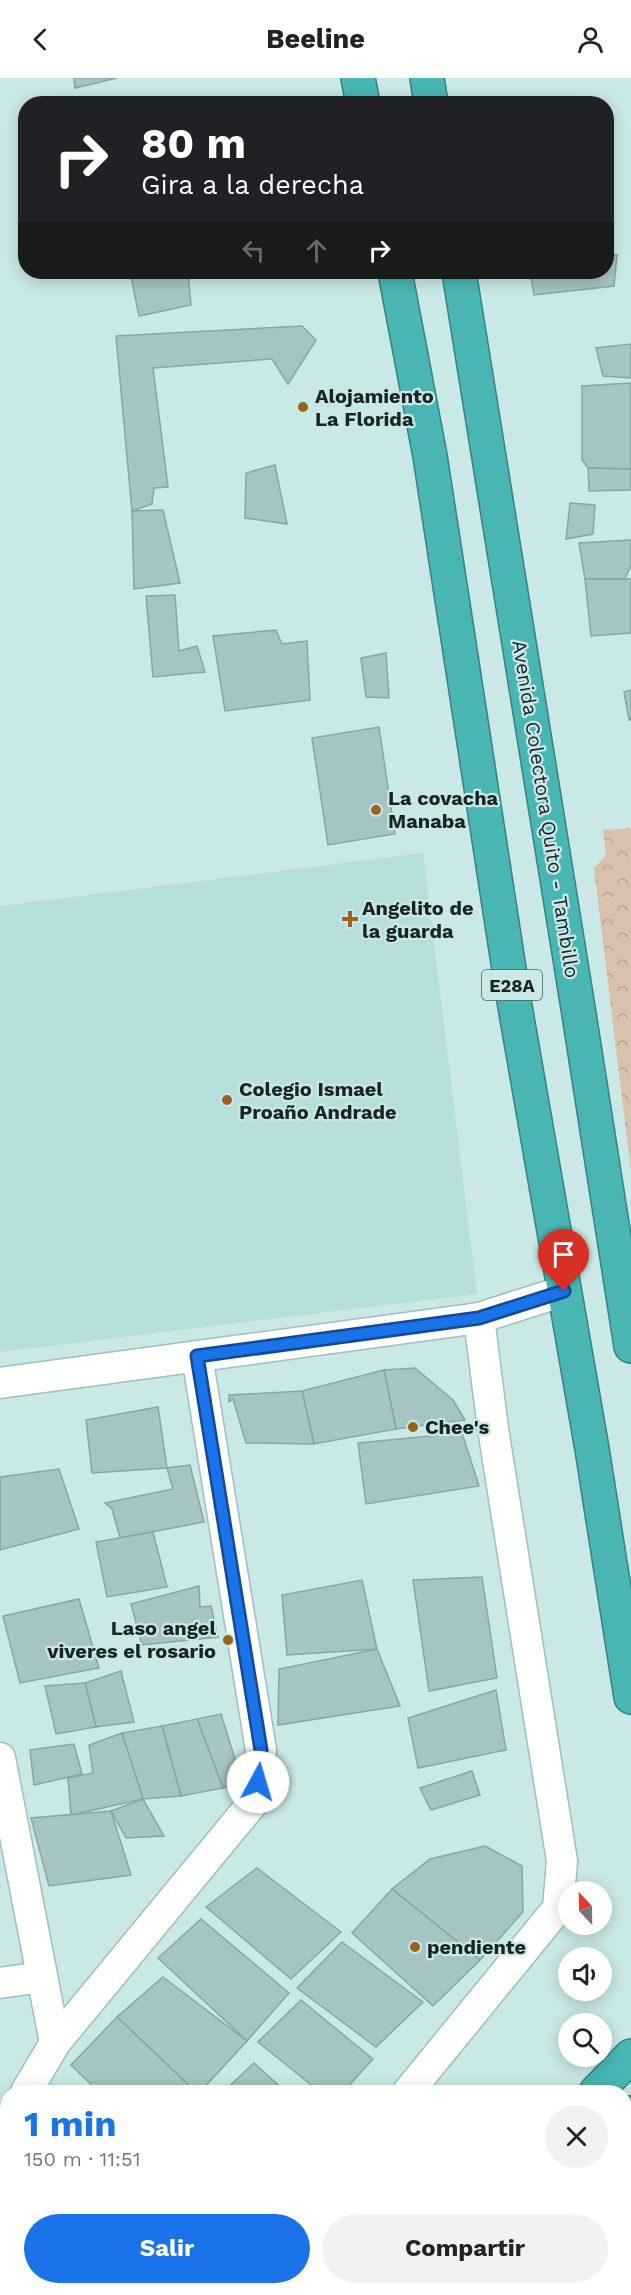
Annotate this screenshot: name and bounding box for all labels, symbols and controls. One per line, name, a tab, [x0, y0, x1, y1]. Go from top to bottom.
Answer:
icon: back	[24, 23, 57, 56]
text: Beeline	[266, 23, 365, 55]
icon: person	[574, 23, 607, 56]
text: 80 m	[141, 119, 246, 168]
icon: right	[42, 120, 120, 198]
text: Gira a la derecha	[141, 169, 364, 201]
icon: left	[237, 234, 270, 267]
icon: ahead	[300, 234, 333, 267]
icon: right	[363, 234, 396, 267]
place label: Alojamiento La Florida	[315, 384, 434, 431]
marker: Alojamiento La Florida	[296, 400, 310, 414]
street label: Avenida Colectora Quito - Tambillo	[507, 638, 585, 980]
place label: La covacha Manaba	[388, 786, 499, 833]
marker: La covacha Manaba	[369, 803, 383, 817]
place label: Angelito de la guarda	[362, 896, 474, 943]
marker: Angelito de la guarda	[343, 912, 357, 926]
road number: E28A	[482, 970, 542, 1000]
place label: Colegio Ismael Proaño Andrade	[239, 1077, 397, 1124]
marker: Colegio Ismael Proaño Andrade	[220, 1093, 234, 1107]
pin	[538, 1229, 589, 1291]
icon: arrive	[547, 1238, 580, 1271]
place label: Chee's	[425, 1415, 490, 1439]
marker: Chee's	[406, 1420, 420, 1434]
place label: Laso angel viveres el rosario	[46, 1616, 216, 1663]
marker: Laso angel viveres el rosario	[221, 1633, 235, 1647]
position arrow	[226, 1750, 290, 1814]
north arrow	[558, 1881, 612, 1935]
map controls	[558, 1881, 612, 2067]
place label: pendiente	[427, 1935, 526, 1959]
marker: pendiente	[408, 1940, 422, 1954]
button: sound	[558, 1947, 612, 2001]
button: search	[558, 2013, 612, 2067]
text: 1 min	[24, 2103, 116, 2145]
button: close	[545, 2105, 608, 2168]
text: 150 m · 11:51	[24, 2147, 140, 2171]
button: Salir	[24, 2214, 310, 2283]
button: Compartir	[322, 2214, 608, 2283]

